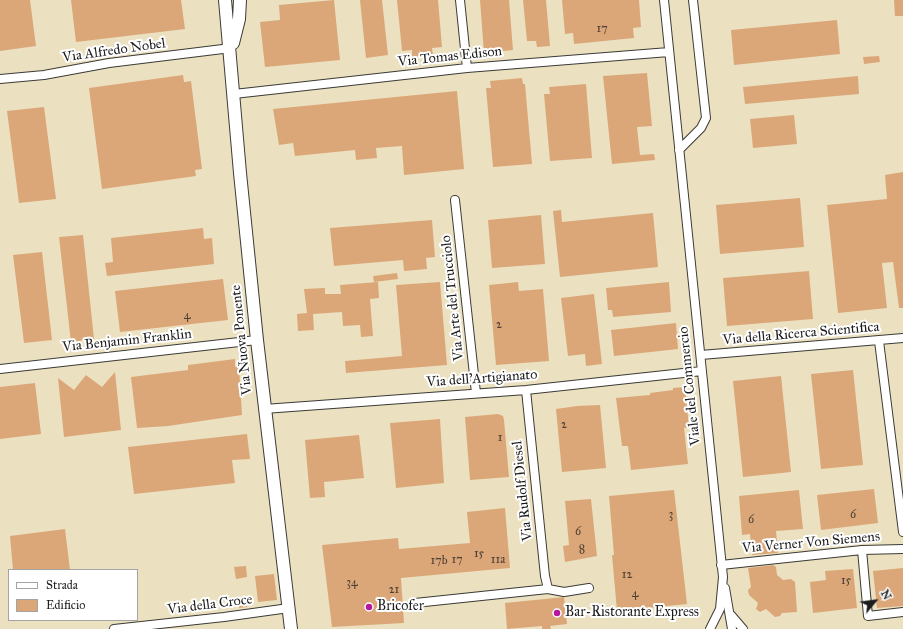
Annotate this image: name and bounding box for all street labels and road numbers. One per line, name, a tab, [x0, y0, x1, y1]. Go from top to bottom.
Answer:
street label: Via Alfredo Nobel	[61, 35, 167, 67]
street label: Via Tomas Edison	[397, 43, 503, 71]
street label: Via Arte del Trucciolo	[438, 234, 468, 362]
street label: Via Nuova Ponente	[228, 284, 256, 396]
street label: Via della Ricerca Scientifica	[722, 319, 880, 349]
street label: Via Benjamin Franklin	[61, 326, 193, 356]
street label: Viale del Commercio	[675, 326, 705, 446]
street label: Via dell'Artigianato	[426, 367, 538, 391]
street label: Via Rudolf Diesel	[509, 440, 537, 542]
street label: Via Verner Von Siemens	[741, 529, 881, 557]
street label: Via della Croce	[167, 591, 253, 619]

